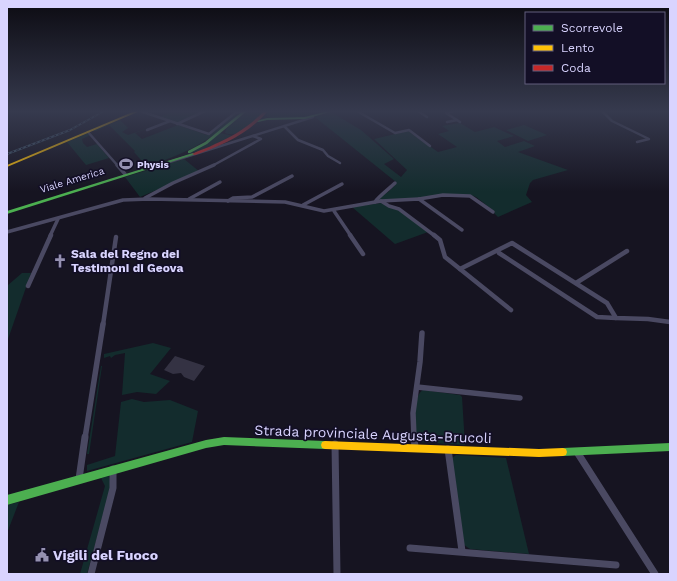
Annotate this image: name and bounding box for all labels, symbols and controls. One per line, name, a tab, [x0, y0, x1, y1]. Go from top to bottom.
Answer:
legend	[525, 12, 665, 84]
text: Scorrevole	[561, 21, 623, 35]
text: Lento	[561, 41, 595, 55]
text: Coda	[561, 61, 591, 75]
sports icon: Physis	[118, 156, 134, 172]
place label: Physis	[137, 159, 169, 170]
street label: Viale America	[39, 165, 106, 195]
place label: Sala del Regno dei Testimoni di Geova	[71, 247, 183, 275]
church icon: Sala del Regno dei Testimoni di Geova	[52, 253, 68, 269]
street label: Strada provinciale Augusta-Brucoli	[254, 422, 492, 446]
public building icon: Vigili del Fuoco	[34, 547, 50, 563]
place label: Vigili del Fuoco	[53, 547, 158, 563]

